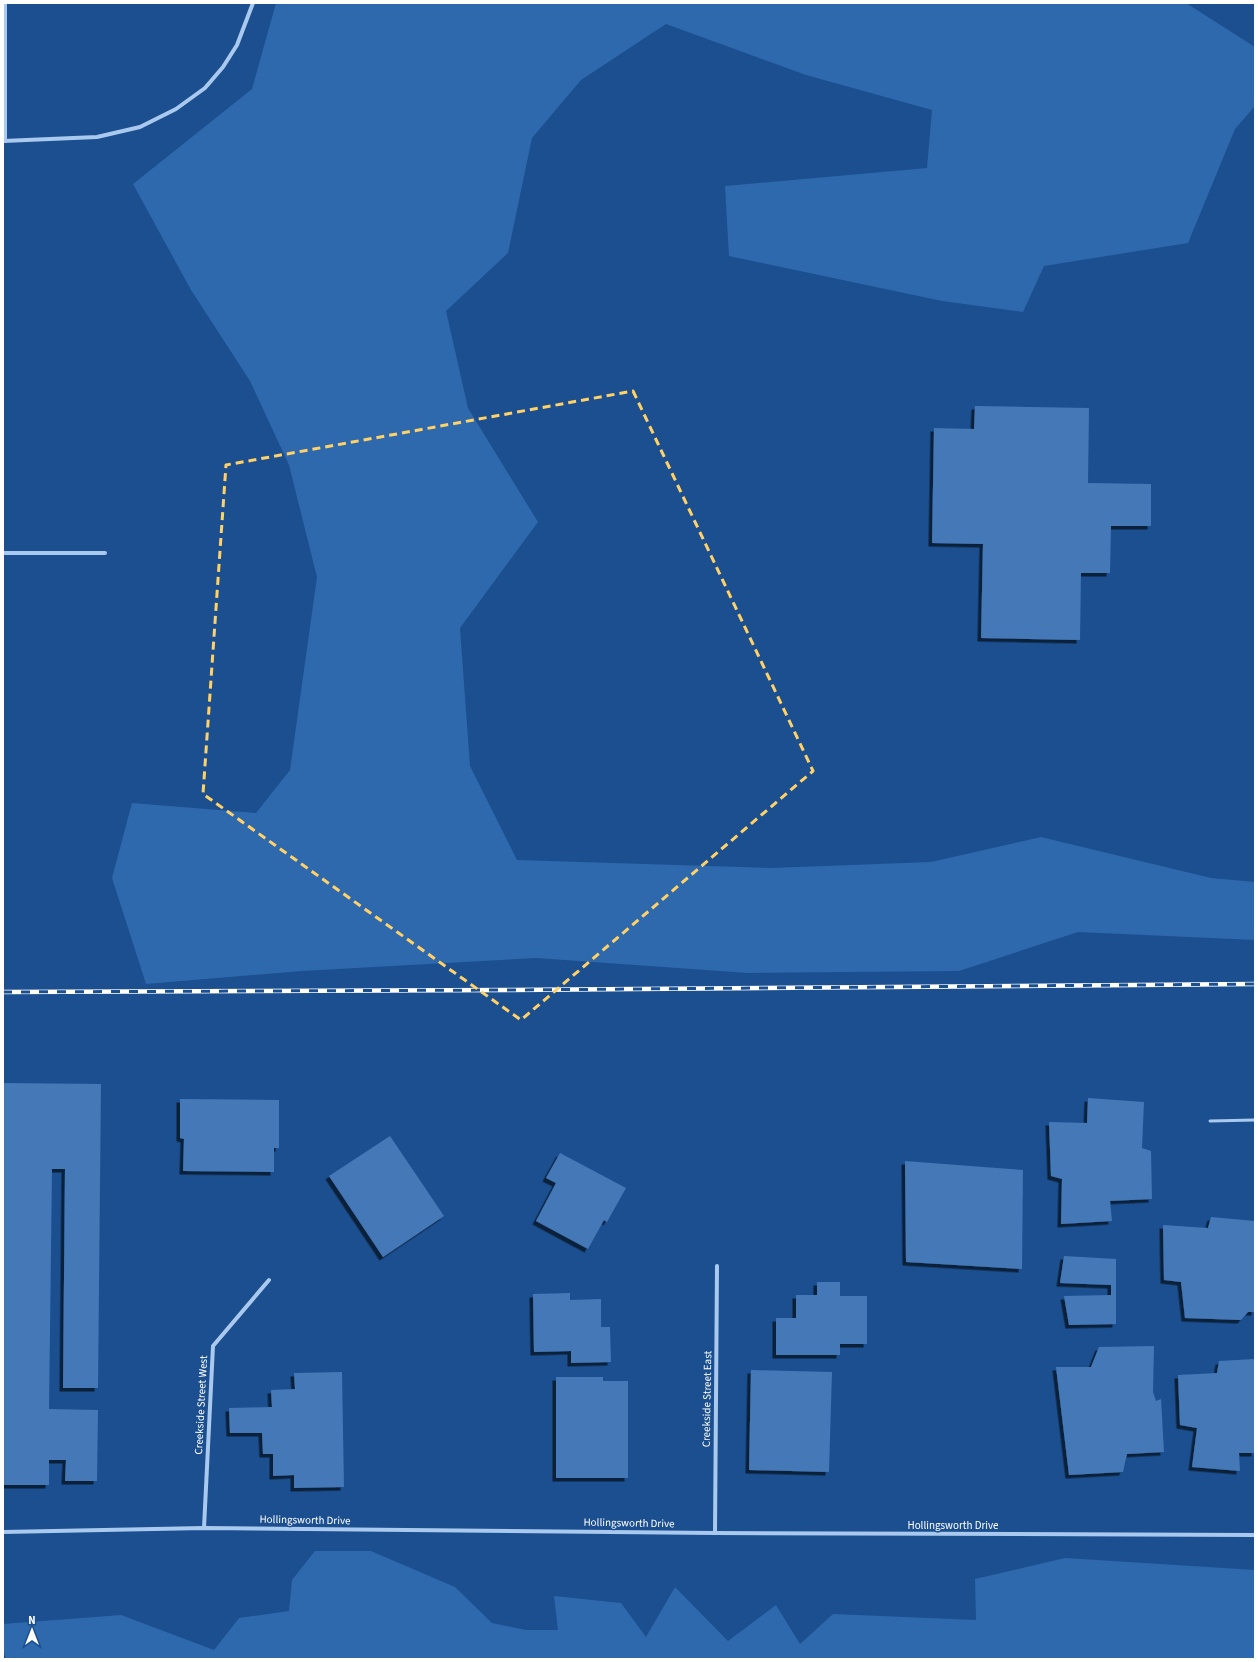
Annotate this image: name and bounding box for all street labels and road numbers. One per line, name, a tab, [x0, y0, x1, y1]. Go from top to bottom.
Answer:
street label: Creekside Street East	[699, 1350, 715, 1447]
street label: Creekside Street West	[191, 1355, 211, 1455]
street label: Hollingsworth Drive	[259, 1512, 351, 1528]
street label: Hollingsworth Drive	[583, 1515, 675, 1531]
street label: Hollingsworth Drive	[907, 1518, 999, 1533]

